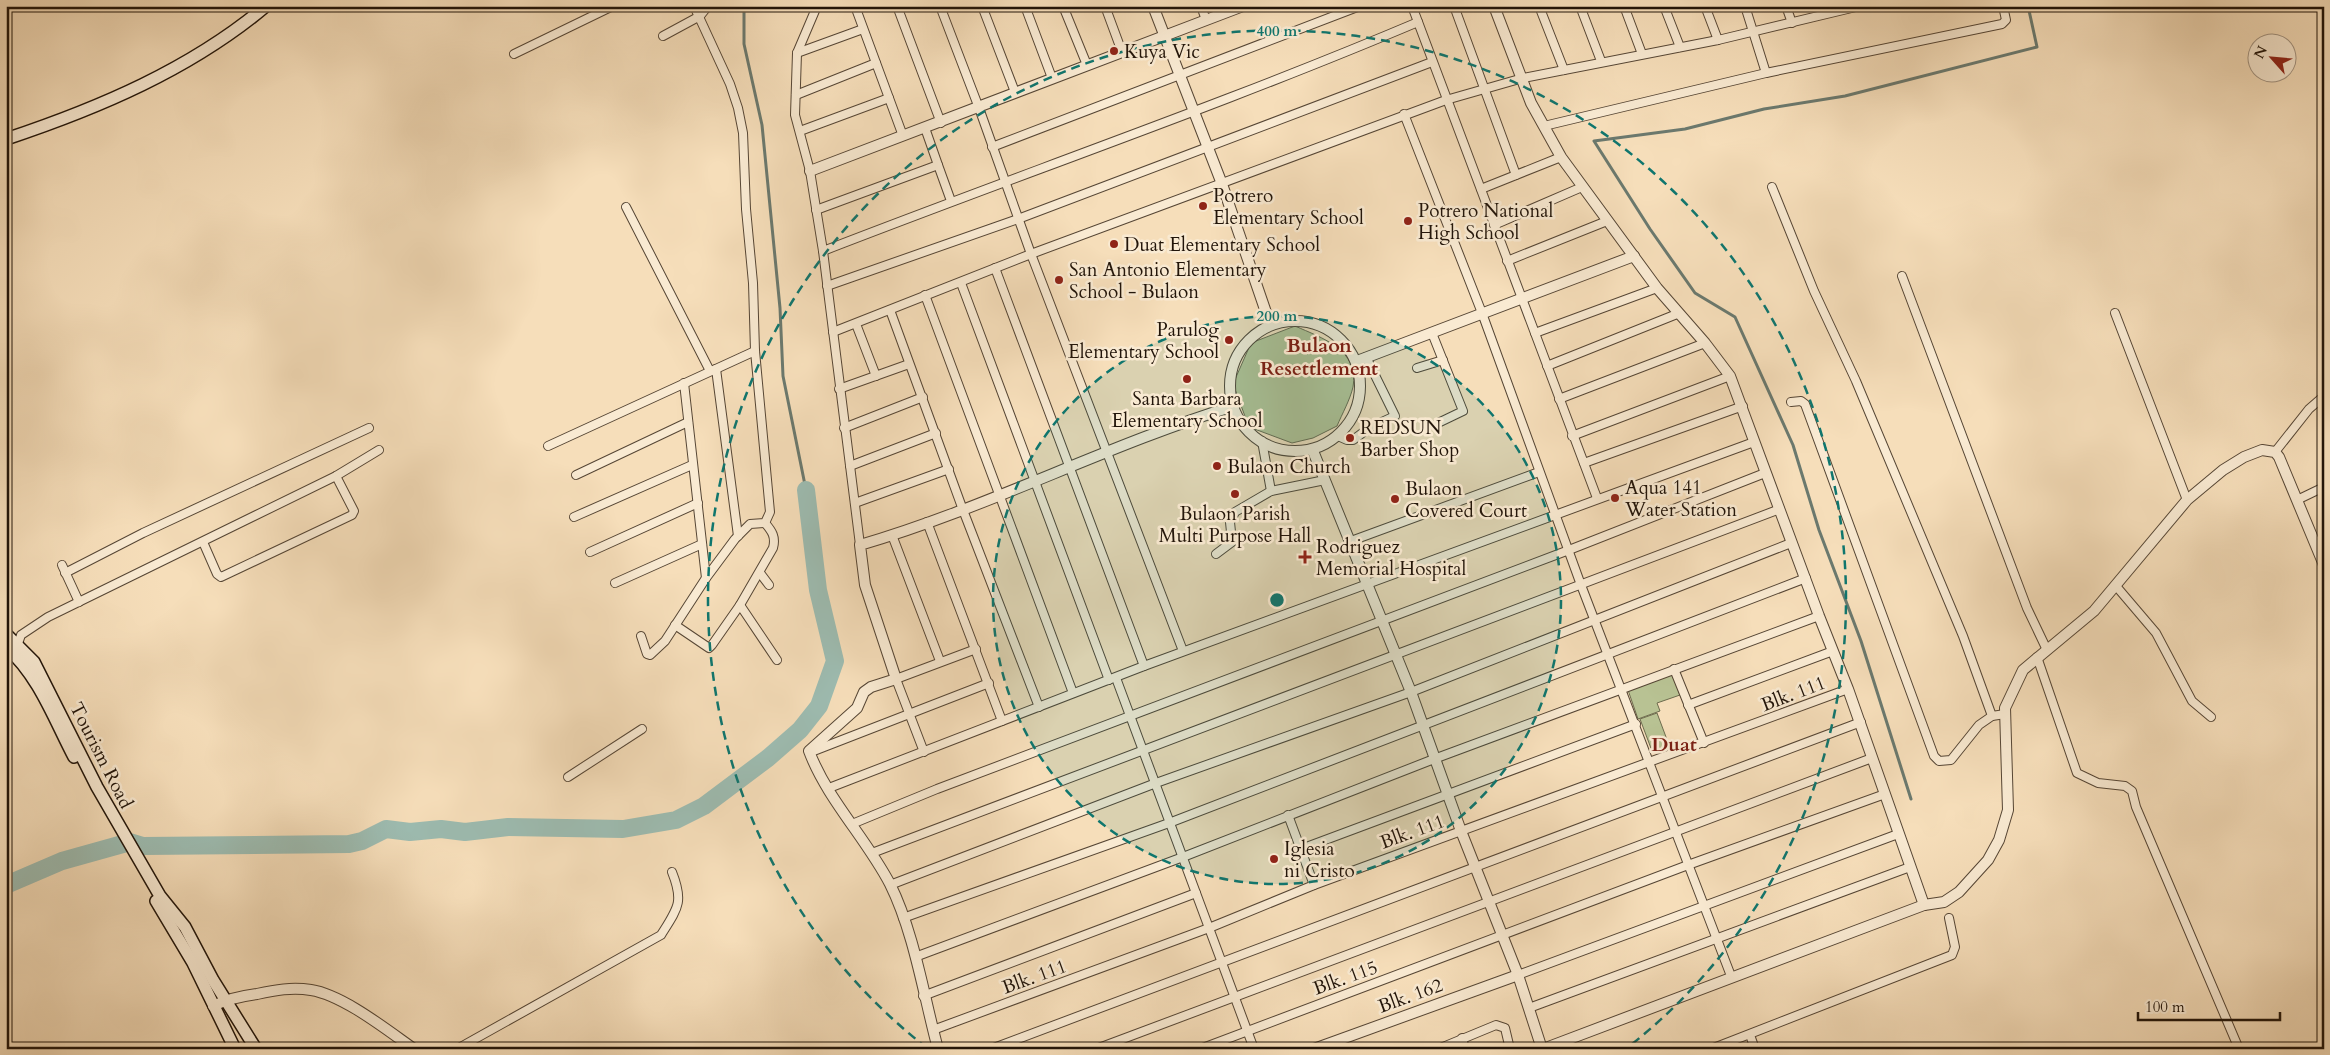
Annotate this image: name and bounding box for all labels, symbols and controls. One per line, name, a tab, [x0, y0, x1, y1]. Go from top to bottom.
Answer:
text: 400 m	[1257, 21, 1298, 41]
north arrow	[2248, 32, 2298, 82]
place label: Kuya Vic	[1124, 39, 1200, 65]
text: N	[2250, 43, 2272, 62]
marker: Kuya Vic	[1108, 45, 1120, 57]
place label: Potrero Elementary School	[1213, 183, 1364, 231]
place label: Potrero National High School	[1418, 198, 1553, 246]
marker: Potrero Elementary School	[1197, 200, 1209, 212]
marker: Potrero National High School	[1402, 215, 1414, 227]
place label: Duat Elementary School	[1124, 232, 1320, 258]
marker: Duat Elementary School	[1108, 238, 1120, 250]
place label: San Antonio Elementary School - Bulaon	[1069, 257, 1267, 305]
marker: San Antonio Elementary School - Bulaon	[1053, 274, 1065, 286]
text: 200 m	[1257, 306, 1298, 326]
place label: Parulog Elementary School	[1068, 317, 1219, 365]
district label: Bulaon Resettlement	[1260, 332, 1378, 382]
marker: Parulog Elementary School	[1223, 334, 1235, 346]
marker: Santa Barbara Elementary School	[1181, 373, 1193, 385]
place label: Santa Barbara Elementary School	[1112, 386, 1263, 434]
place label: REDSUN Barber Shop	[1360, 415, 1459, 463]
marker: REDSUN Barber Shop	[1344, 432, 1356, 444]
place label: Bulaon Church	[1227, 454, 1352, 480]
marker: Bulaon Church	[1211, 460, 1223, 472]
place label: Aqua 141 Water Station	[1624, 475, 1737, 523]
place label: Bulaon Covered Court	[1405, 476, 1527, 524]
marker: Bulaon Parish Multi Purpose Hall	[1229, 488, 1241, 500]
marker: Aqua 141 Water Station	[1609, 492, 1621, 504]
marker: Bulaon Covered Court	[1389, 493, 1401, 505]
place label: Bulaon Parish Multi Purpose Hall	[1159, 501, 1311, 549]
place label: Rodriguez Memorial Hospital	[1316, 534, 1466, 582]
marker: Rodriguez Memorial Hospital	[1298, 550, 1312, 564]
centre of rings	[1268, 591, 1286, 609]
street label: Blk. 111	[1757, 670, 1829, 718]
street label: Tourism Road	[63, 698, 139, 813]
district label: Duat	[1651, 731, 1697, 758]
street label: Blk. 111	[1376, 808, 1448, 856]
place label: Iglesia ni Cristo	[1284, 836, 1355, 884]
marker: Iglesia ni Cristo	[1268, 853, 1280, 865]
street label: Blk. 111	[998, 953, 1070, 1001]
street label: Blk. 115	[1309, 954, 1381, 1002]
street label: Blk. 162	[1374, 972, 1447, 1020]
scale bar	[2138, 990, 2280, 1022]
text: 100 m	[2145, 997, 2185, 1017]

